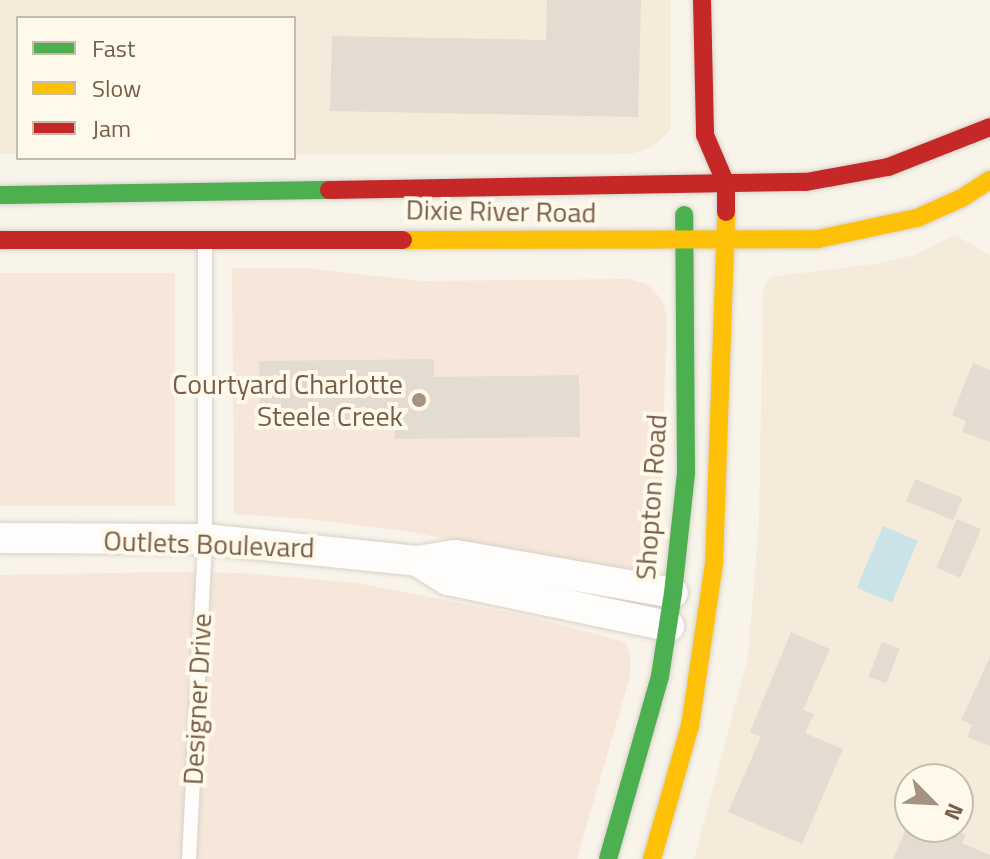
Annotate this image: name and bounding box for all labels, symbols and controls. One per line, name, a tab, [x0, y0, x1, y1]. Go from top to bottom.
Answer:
legend	[16, 16, 296, 160]
text: Fast	[92, 30, 135, 66]
text: Slow	[92, 70, 141, 106]
text: Jam	[92, 110, 131, 146]
street label: Dixie River Road	[405, 193, 597, 229]
place label: Courtyard Charlotte Steele Creek	[172, 367, 403, 433]
marker: Courtyard Charlotte Steele Creek	[410, 391, 428, 409]
street label: Shopton Road	[628, 413, 674, 581]
street label: Outlets Boulevard	[103, 524, 315, 564]
street label: Designer Drive	[176, 612, 218, 786]
north arrow	[894, 763, 974, 843]
text: N	[935, 798, 973, 826]

